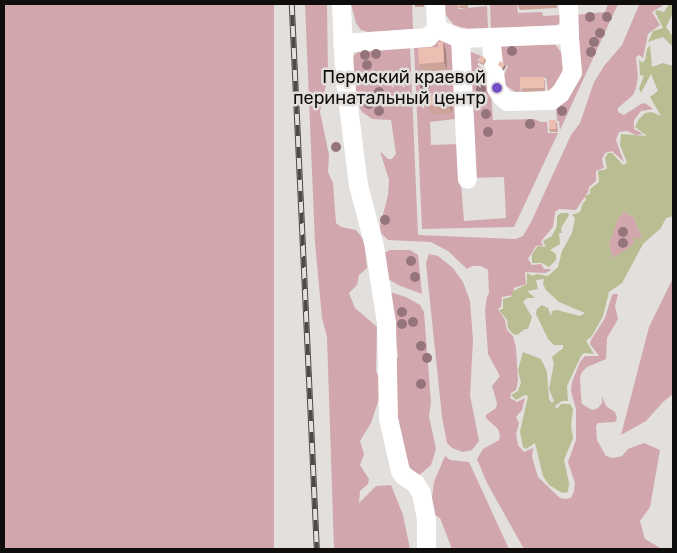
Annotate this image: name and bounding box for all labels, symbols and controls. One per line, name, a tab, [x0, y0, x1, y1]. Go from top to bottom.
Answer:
place label: Пермский краевой перинатальный центр	[293, 67, 486, 110]
marker: Пермский краевой перинатальный центр	[490, 81, 504, 95]

